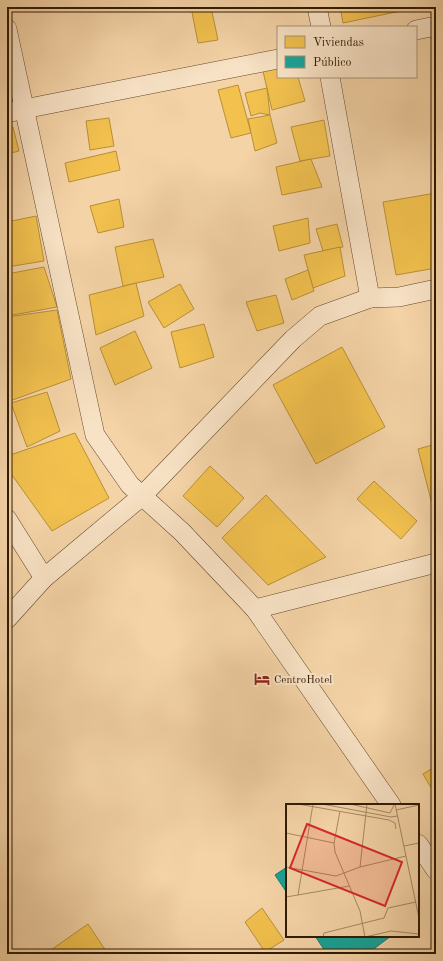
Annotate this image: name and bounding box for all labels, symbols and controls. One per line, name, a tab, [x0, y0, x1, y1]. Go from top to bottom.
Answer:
legend	[277, 26, 417, 78]
text: Viviendas	[313, 37, 364, 49]
text: Público	[313, 57, 351, 69]
hotel icon: CentroHotel	[253, 670, 271, 688]
place label: CentroHotel	[274, 675, 332, 686]
inset map	[286, 804, 419, 937]

